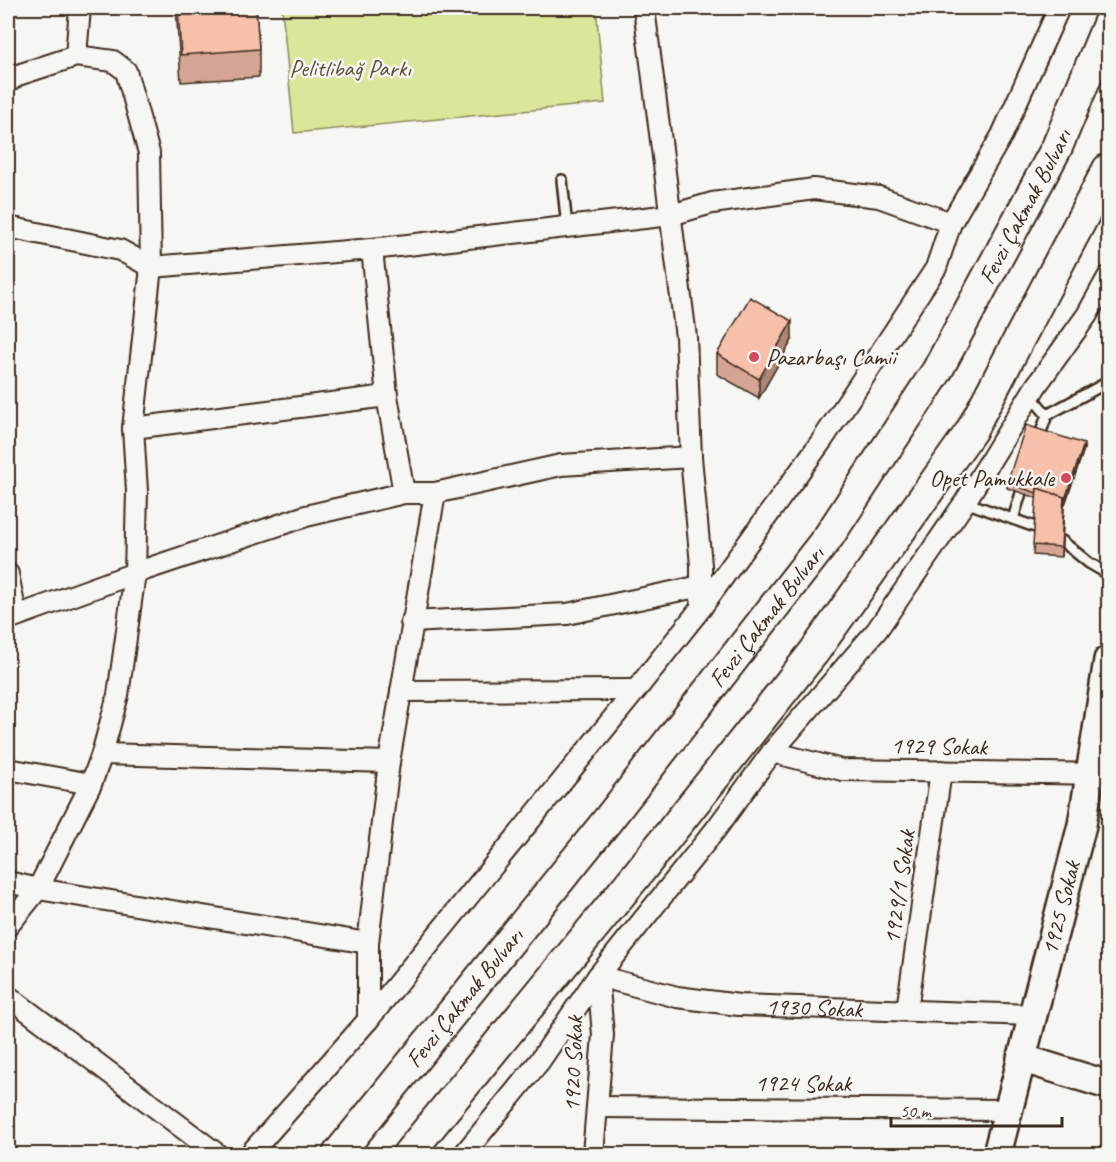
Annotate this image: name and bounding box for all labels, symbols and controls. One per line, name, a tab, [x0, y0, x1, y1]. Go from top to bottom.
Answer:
park label: Pelitlibağ Parkı	[289, 53, 412, 83]
street label: Fevzi Çakmak Bulvarı	[971, 123, 1078, 289]
place label: Pazarbaşı Camii	[766, 342, 899, 372]
marker: Pazarbaşı Camii	[747, 350, 761, 364]
place label: Opet Pamukkale	[929, 463, 1056, 493]
marker: Opet Pamukkale	[1059, 471, 1073, 485]
street label: Fevzi Çakmak Bulvarı	[702, 539, 831, 693]
street label: 1929 Sokak	[891, 730, 990, 762]
street label: 1929/1 Sokak	[876, 826, 922, 946]
street label: 1925 Sokak	[1034, 856, 1088, 958]
street label: Fevzi Çakmak Bulvarı	[399, 921, 531, 1074]
street label: 1930 Sokak	[766, 991, 865, 1024]
street label: 1920 Sokak	[556, 1013, 590, 1113]
street label: 1924 Sokak	[755, 1068, 853, 1098]
scale bar	[891, 1090, 1062, 1128]
text: 50 m	[900, 1100, 933, 1122]

